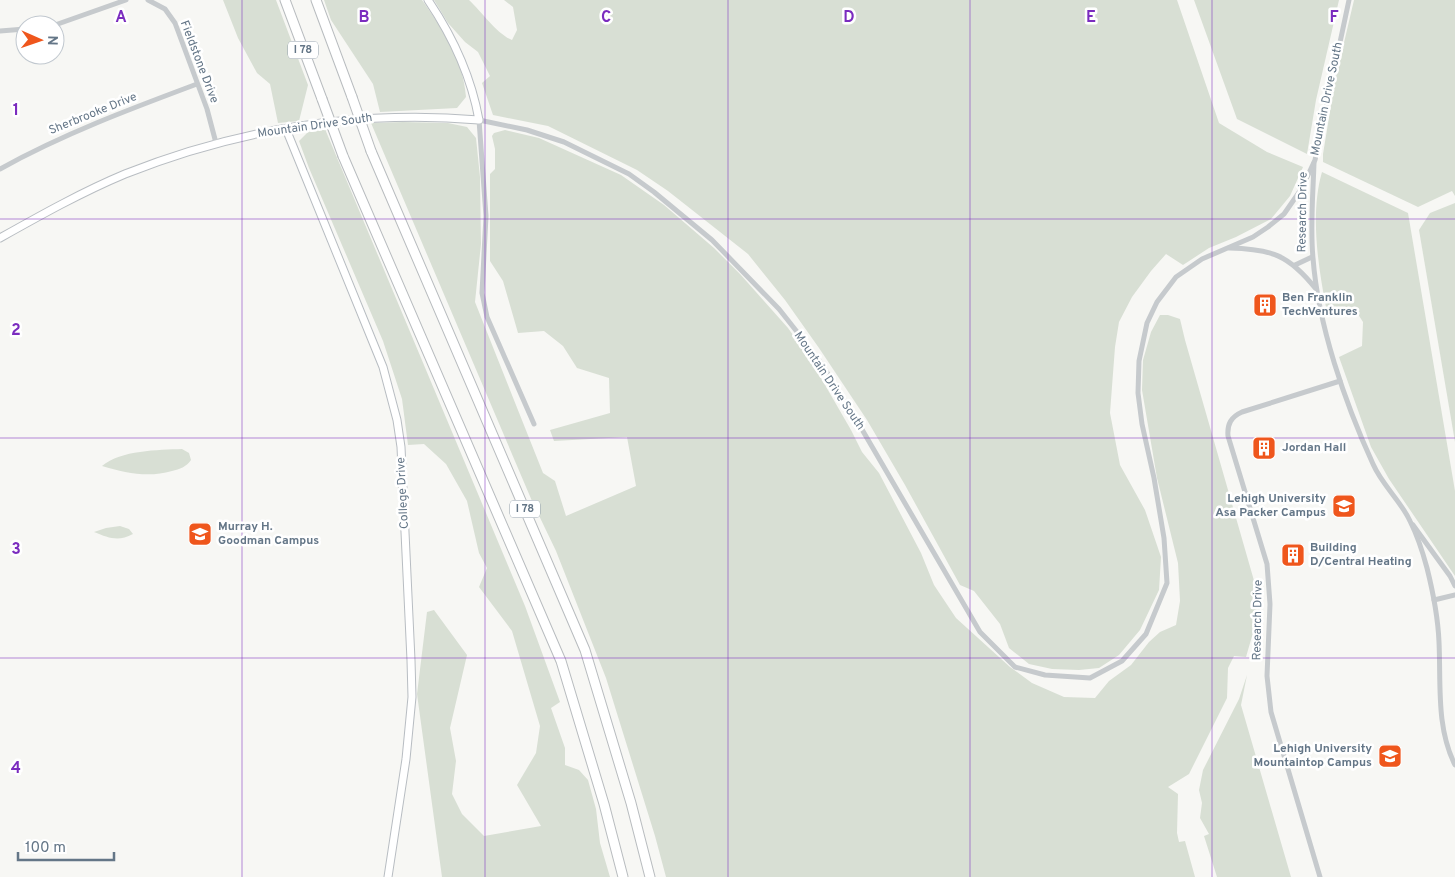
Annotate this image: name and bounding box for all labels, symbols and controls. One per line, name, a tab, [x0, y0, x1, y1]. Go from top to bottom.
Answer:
text: A	[115, 8, 127, 28]
text: B	[358, 8, 370, 28]
text: C	[601, 8, 611, 28]
text: D	[843, 8, 855, 28]
text: E	[1086, 8, 1096, 28]
text: F	[1329, 8, 1339, 28]
north arrow	[15, 15, 65, 65]
street label: Fieldstone Drive	[176, 18, 222, 106]
text: N	[43, 35, 60, 46]
street label: Mountain Drive South	[1307, 41, 1347, 157]
road number: I 78	[288, 42, 318, 58]
street label: Sherbrooke Drive	[47, 89, 139, 139]
text: 1	[13, 101, 19, 121]
street label: Mountain Drive South	[257, 110, 373, 142]
street label: Research Drive	[1294, 171, 1312, 253]
place label: Ben Franklin TechVentures	[1282, 290, 1358, 320]
building icon: Ben Franklin TechVentures	[1252, 292, 1278, 318]
text: 2	[11, 321, 21, 341]
street label: Mountain Drive South	[790, 328, 868, 434]
building icon: Jordan Hall	[1251, 435, 1277, 461]
place label: Jordan Hall	[1282, 440, 1346, 456]
street label: College Drive	[393, 457, 413, 529]
place label: Lehigh University Asa Packer Campus	[1215, 491, 1326, 521]
school or university icon: Lehigh University Asa Packer Campus	[1331, 493, 1357, 519]
road number: I 78	[510, 500, 540, 518]
place label: Murray H. Goodman Campus	[218, 519, 319, 549]
school or university icon: Murray H. Goodman Campus	[187, 521, 213, 547]
text: 3	[11, 540, 21, 560]
place label: Building D/Central Heating	[1310, 540, 1412, 570]
building icon: Building D/Central Heating	[1280, 542, 1306, 568]
street label: Research Drive	[1249, 579, 1267, 661]
place label: Lehigh University Mountaintop Campus	[1254, 741, 1372, 771]
school or university icon: Lehigh University Mountaintop Campus	[1377, 743, 1403, 769]
text: 4	[11, 759, 21, 779]
scale bar	[18, 830, 114, 862]
text: 100 m	[25, 839, 66, 858]

